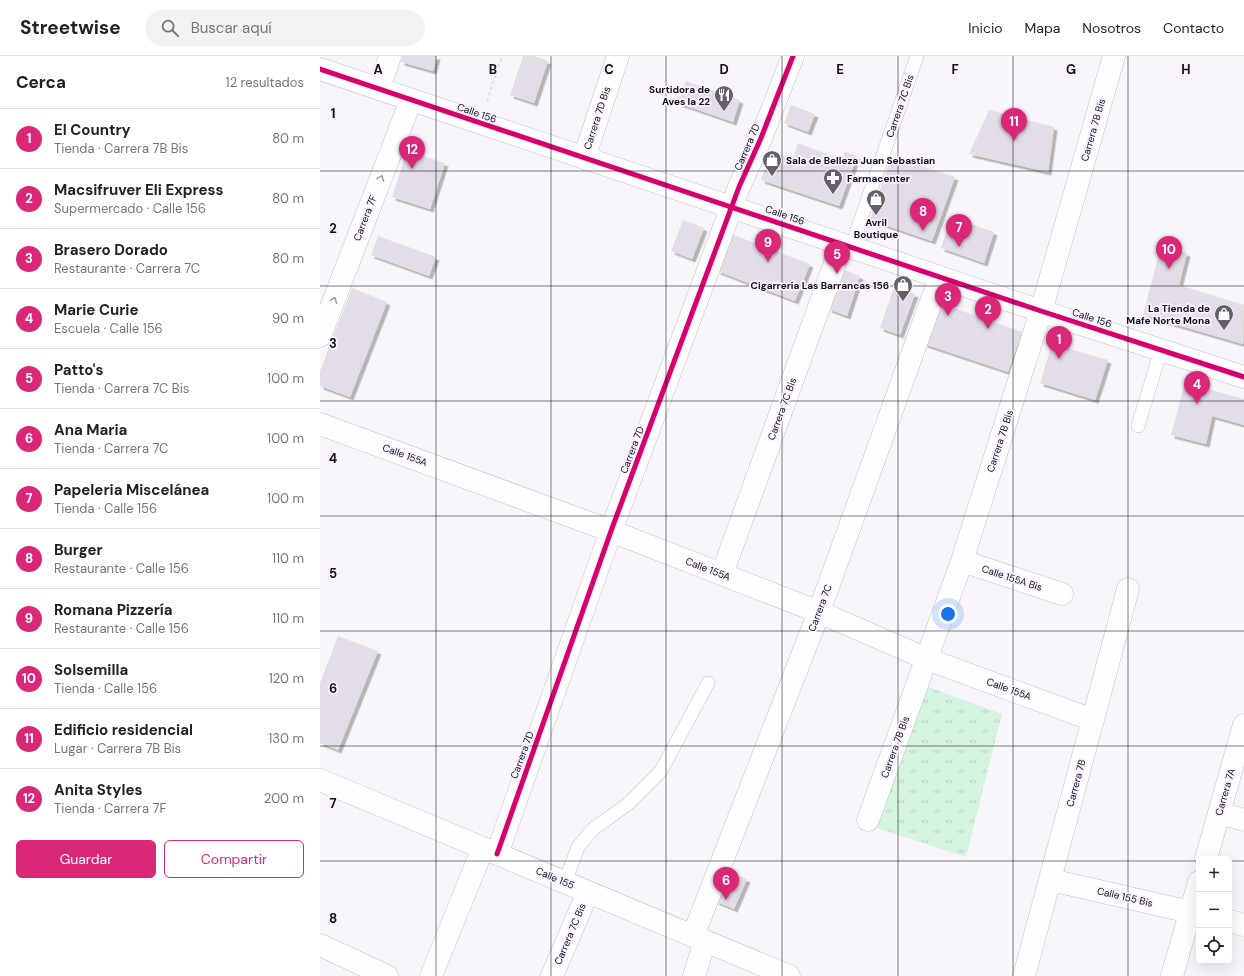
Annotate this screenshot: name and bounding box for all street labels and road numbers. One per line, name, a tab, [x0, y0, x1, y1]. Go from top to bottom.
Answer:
street label: Carrera 7C Bis	[883, 73, 917, 139]
street label: Carrera 7D Bis	[581, 85, 613, 151]
street label: Carrera 7B Bis	[1078, 97, 1108, 163]
street label: Calle 156	[456, 100, 498, 126]
street label: Carrera 7D	[731, 122, 763, 172]
street label: Carrera 7F	[350, 193, 380, 243]
street label: Calle 156	[764, 202, 806, 228]
street label: Calle 156	[1071, 305, 1113, 331]
street label: Carrera 7C Bis	[765, 376, 799, 442]
street label: Carrera 7B Bis	[984, 408, 1016, 474]
street label: Carrera 7D	[617, 424, 647, 475]
street label: Calle 155A	[381, 441, 430, 469]
street label: Calle 155A	[684, 555, 733, 584]
street label: Calle 155A Bis	[980, 562, 1044, 594]
street label: Carrera 7C	[805, 583, 835, 633]
street label: Calle 155A	[985, 675, 1034, 703]
street label: Carrera 7B Bis	[878, 714, 912, 780]
street label: Carrera 7D	[507, 729, 537, 780]
street label: Carrera 7B	[1063, 758, 1089, 808]
street label: Carrera 7A	[1212, 767, 1238, 817]
street label: Calle 155	[534, 864, 576, 892]
street label: Calle 155 Bis	[1096, 884, 1154, 910]
street label: Carrera 7C Bis	[551, 901, 589, 967]

